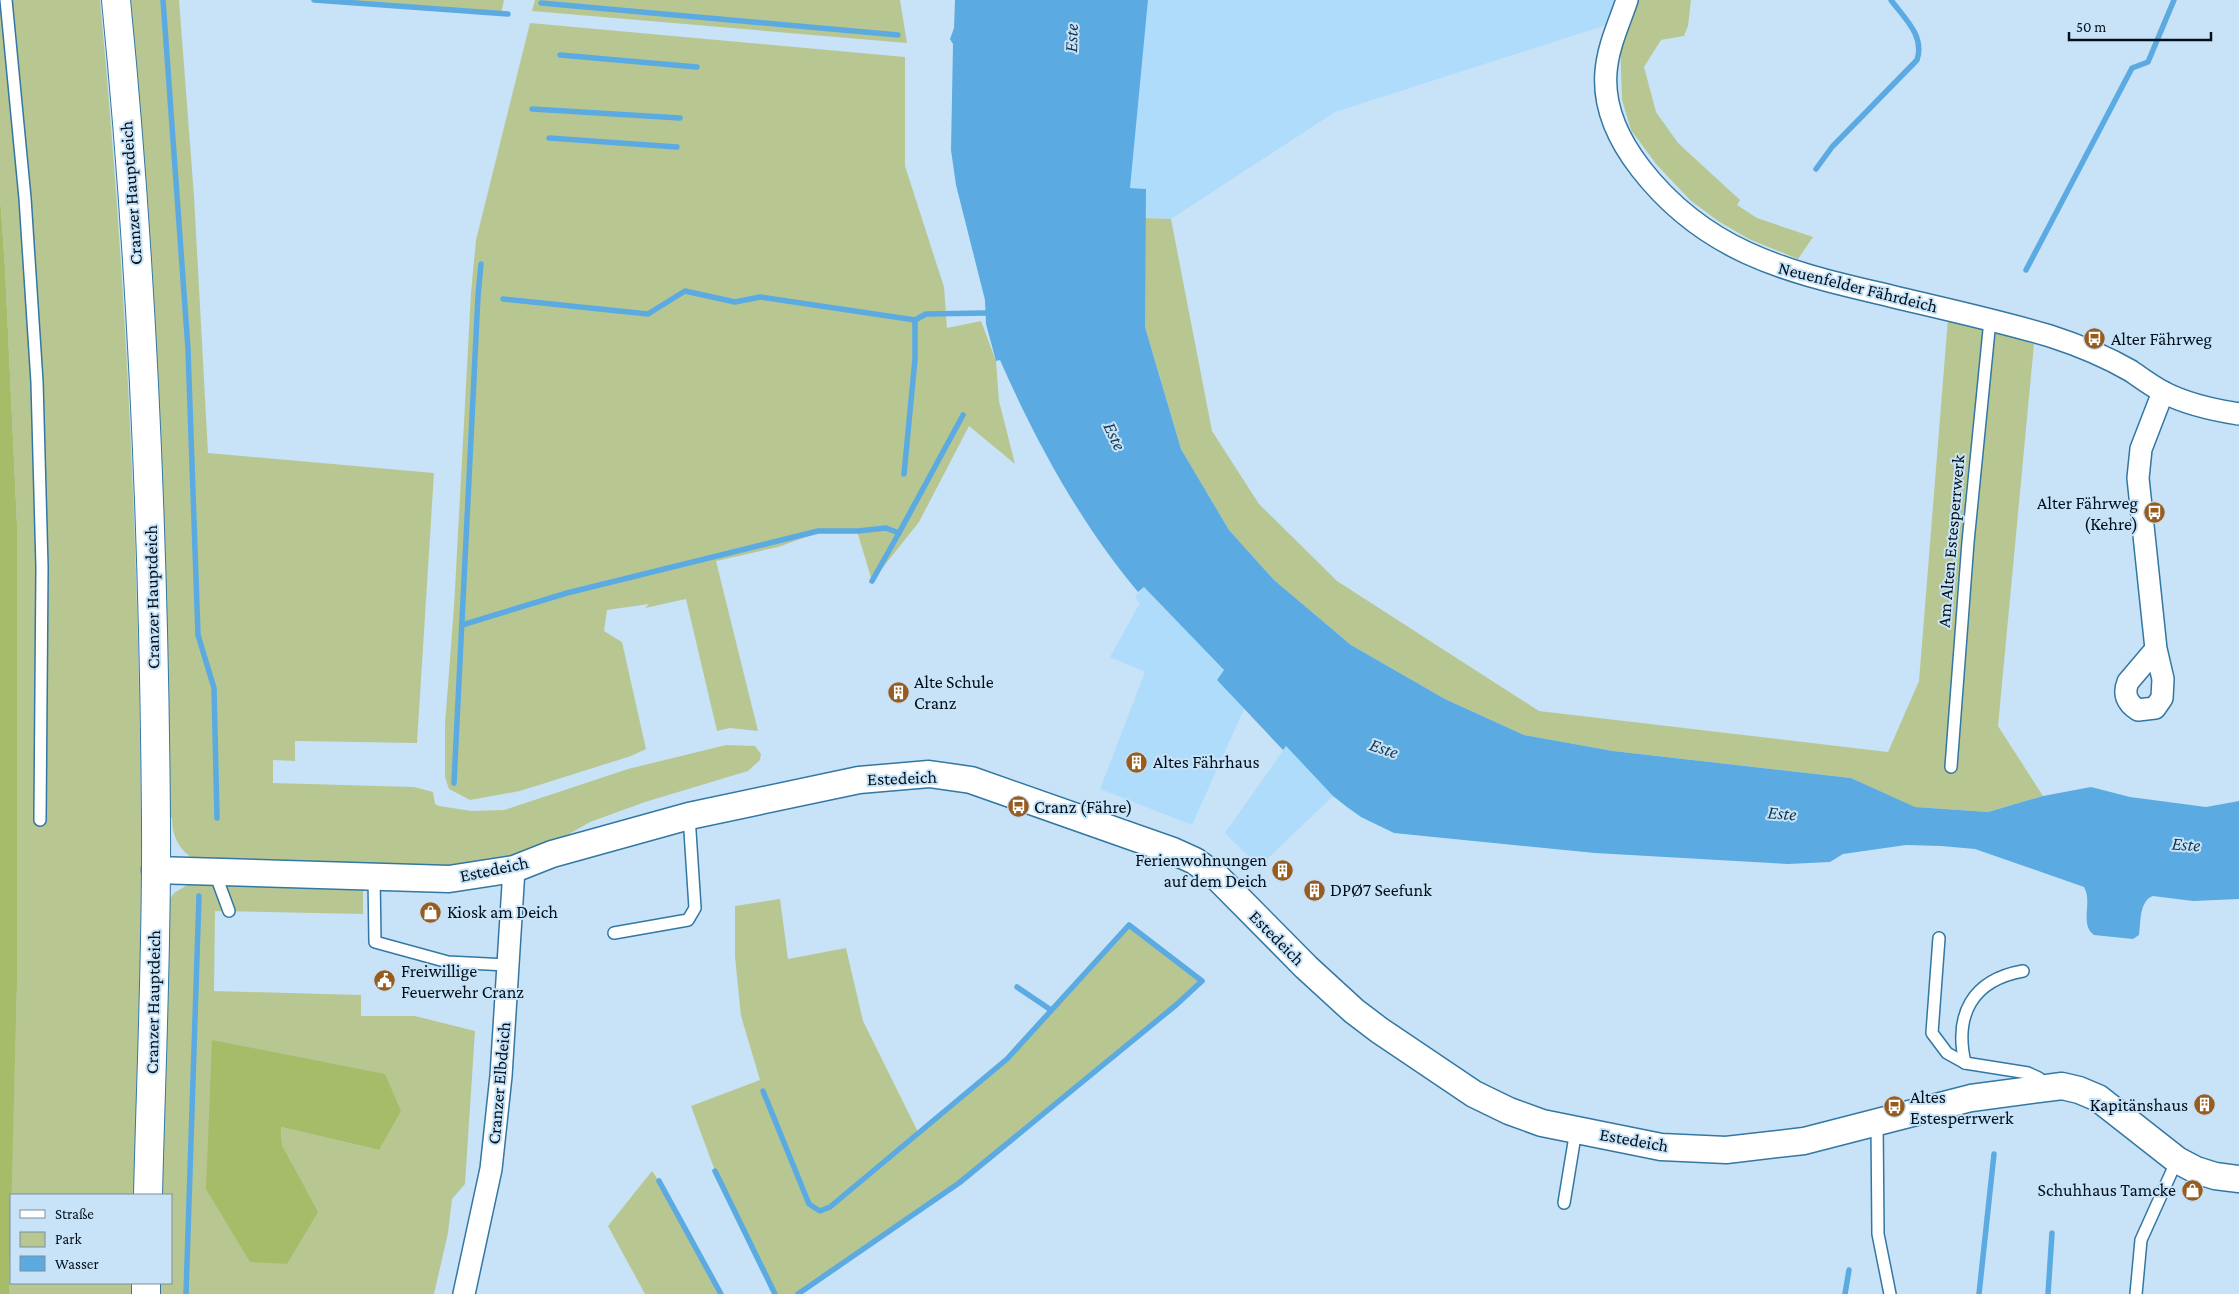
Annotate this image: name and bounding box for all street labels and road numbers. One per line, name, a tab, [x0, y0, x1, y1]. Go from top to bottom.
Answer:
street label: Cranzer Hauptdeich	[116, 120, 146, 266]
street label: Neuenfelder Fährdeich	[1776, 258, 1940, 317]
street label: Am Alten Estesperrwerk	[1933, 453, 1969, 628]
street label: Cranzer Hauptdeich	[141, 524, 163, 669]
street label: Estedeich	[867, 767, 938, 789]
street label: Estedeich	[458, 852, 531, 886]
street label: Estedeich	[1245, 906, 1309, 970]
street label: Cranzer Hauptdeich	[142, 929, 164, 1074]
street label: Cranzer Elbdeich	[484, 1021, 514, 1145]
street label: Estedeich	[1598, 1124, 1670, 1156]

